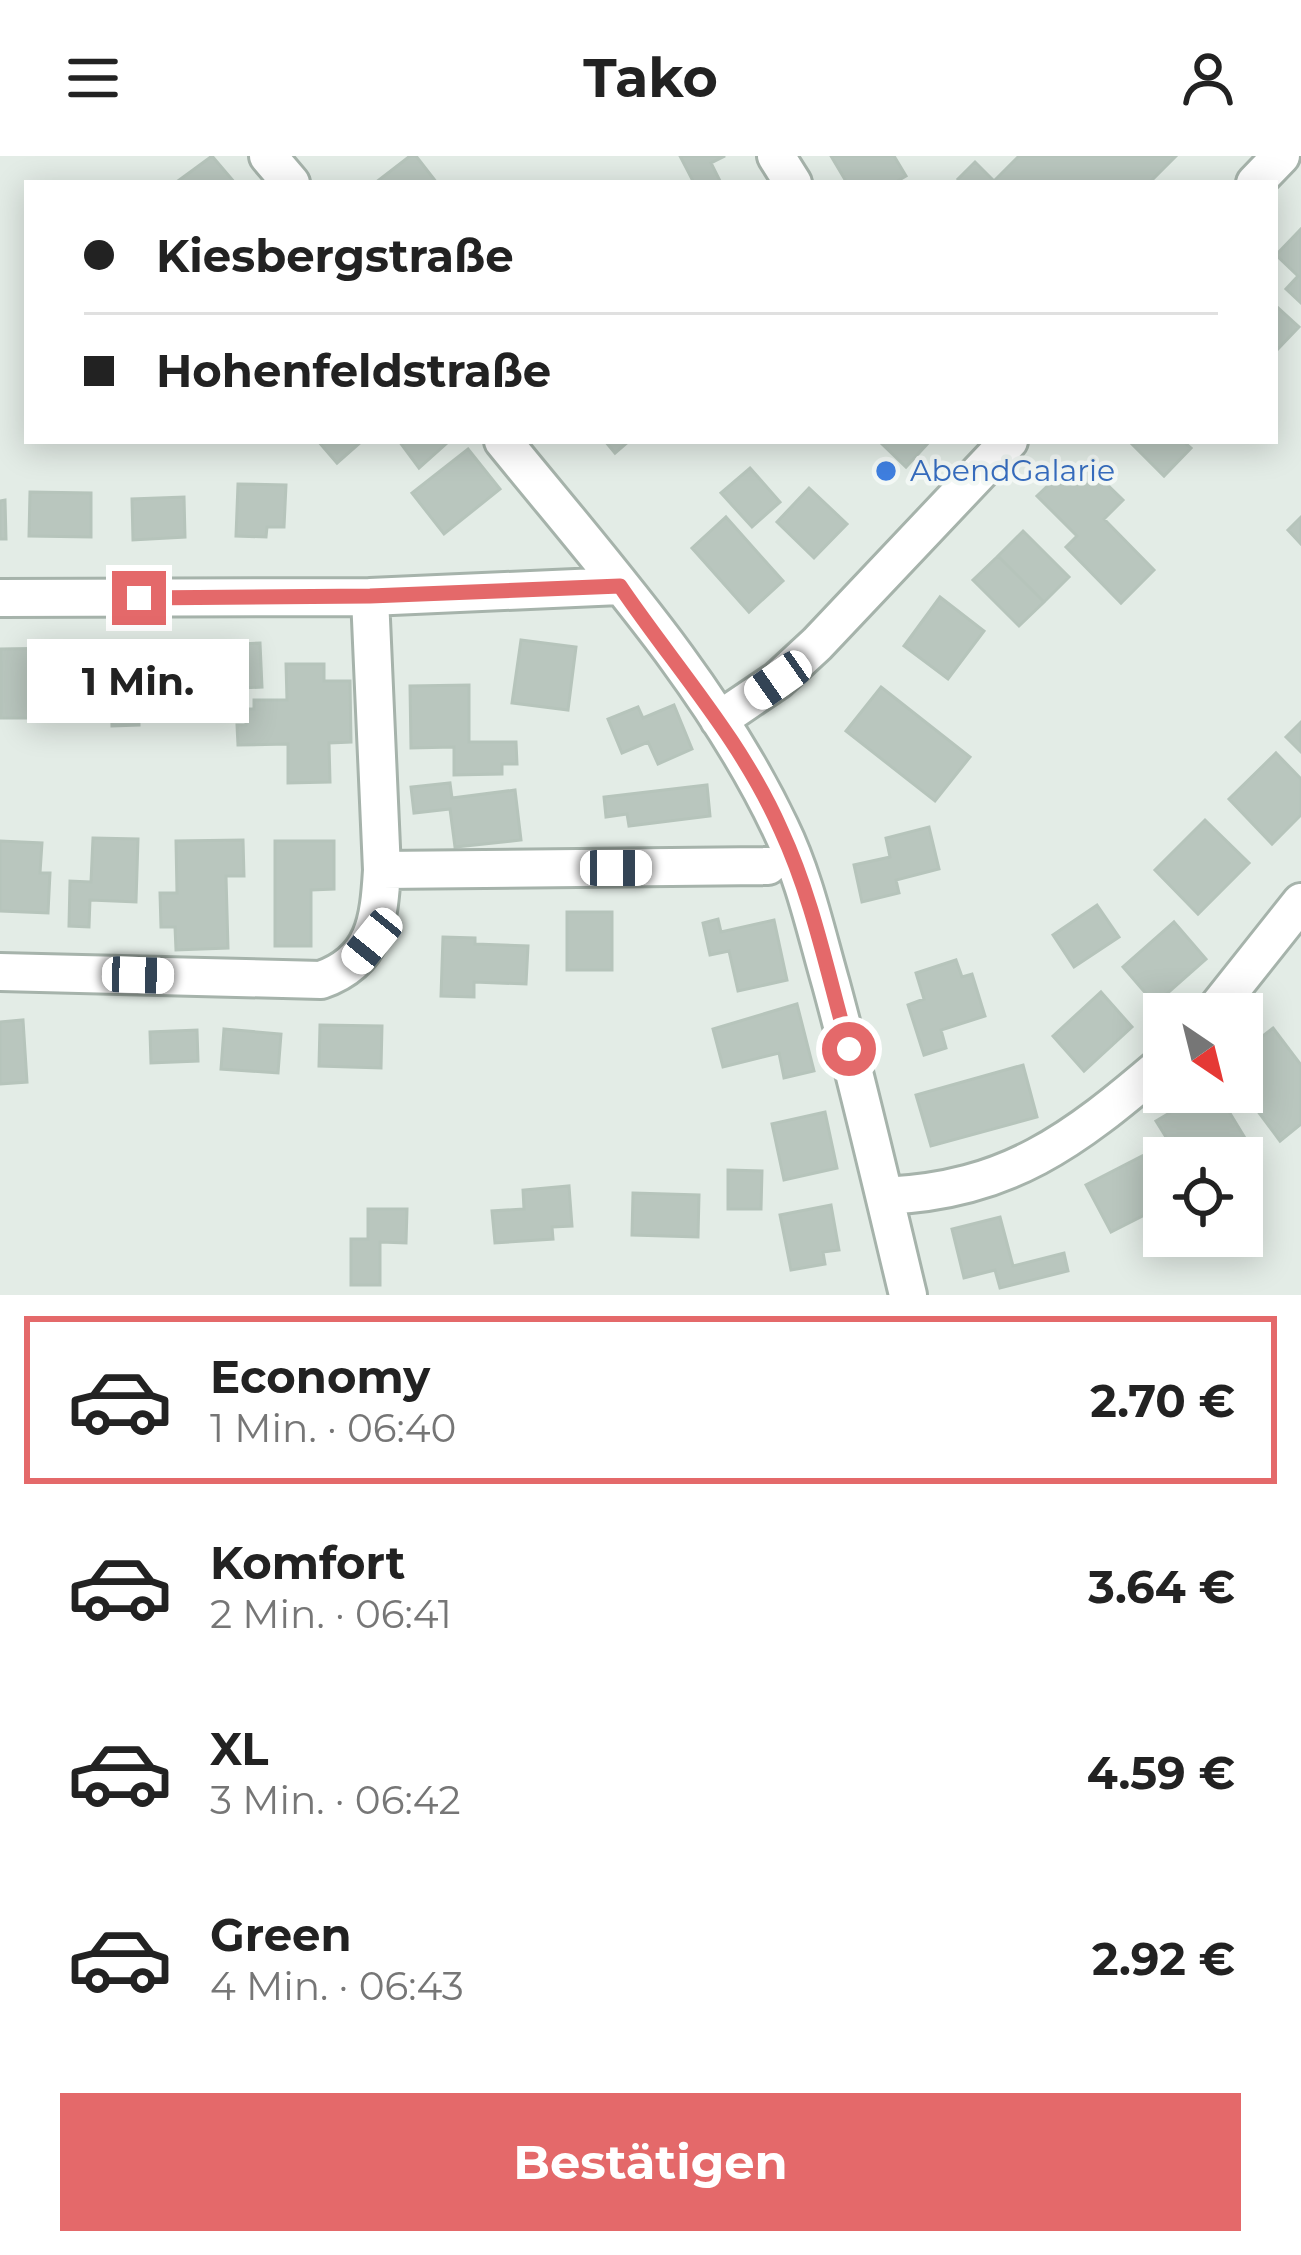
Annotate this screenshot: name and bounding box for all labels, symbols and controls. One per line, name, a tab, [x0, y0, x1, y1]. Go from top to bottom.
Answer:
icon: menu	[60, 45, 126, 111]
text: Tako	[583, 45, 718, 111]
icon: person	[1175, 45, 1241, 111]
text: Kiesbergstraße	[156, 228, 514, 283]
text: Hohenfeldstraße	[156, 343, 551, 398]
place label: AbendGalarie	[910, 452, 1115, 489]
marker: AbendGalarie	[873, 458, 899, 484]
route end	[112, 571, 166, 625]
callout: 1 Min.	[28, 640, 250, 724]
car	[738, 645, 818, 715]
text: 1 Min.	[82, 657, 194, 705]
car	[580, 850, 652, 886]
car	[335, 902, 409, 980]
car	[101, 956, 175, 994]
north arrow	[1143, 993, 1263, 1113]
map controls	[1143, 993, 1263, 1257]
route start	[822, 1022, 876, 1076]
button: locate	[1143, 1137, 1263, 1257]
icon: car	[66, 1346, 174, 1454]
text: Economy	[210, 1349, 430, 1404]
text: 2.70 €	[1090, 1373, 1235, 1428]
text: 1 Min. · 06:40	[210, 1404, 456, 1452]
icon: car	[66, 1532, 174, 1640]
text: Komfort	[210, 1535, 405, 1590]
text: 3.64 €	[1088, 1559, 1235, 1614]
text: 2 Min. · 06:41	[210, 1590, 452, 1638]
icon: car	[66, 1718, 174, 1826]
text: XL	[210, 1721, 268, 1776]
text: 4.59 €	[1087, 1745, 1235, 1800]
text: 3 Min. · 06:42	[210, 1776, 461, 1824]
icon: car	[66, 1904, 174, 2012]
text: Green	[210, 1907, 352, 1962]
text: 2.92 €	[1092, 1931, 1235, 1986]
text: 4 Min. · 06:43	[210, 1962, 464, 2010]
button: Bestätigen	[60, 2093, 1241, 2231]

